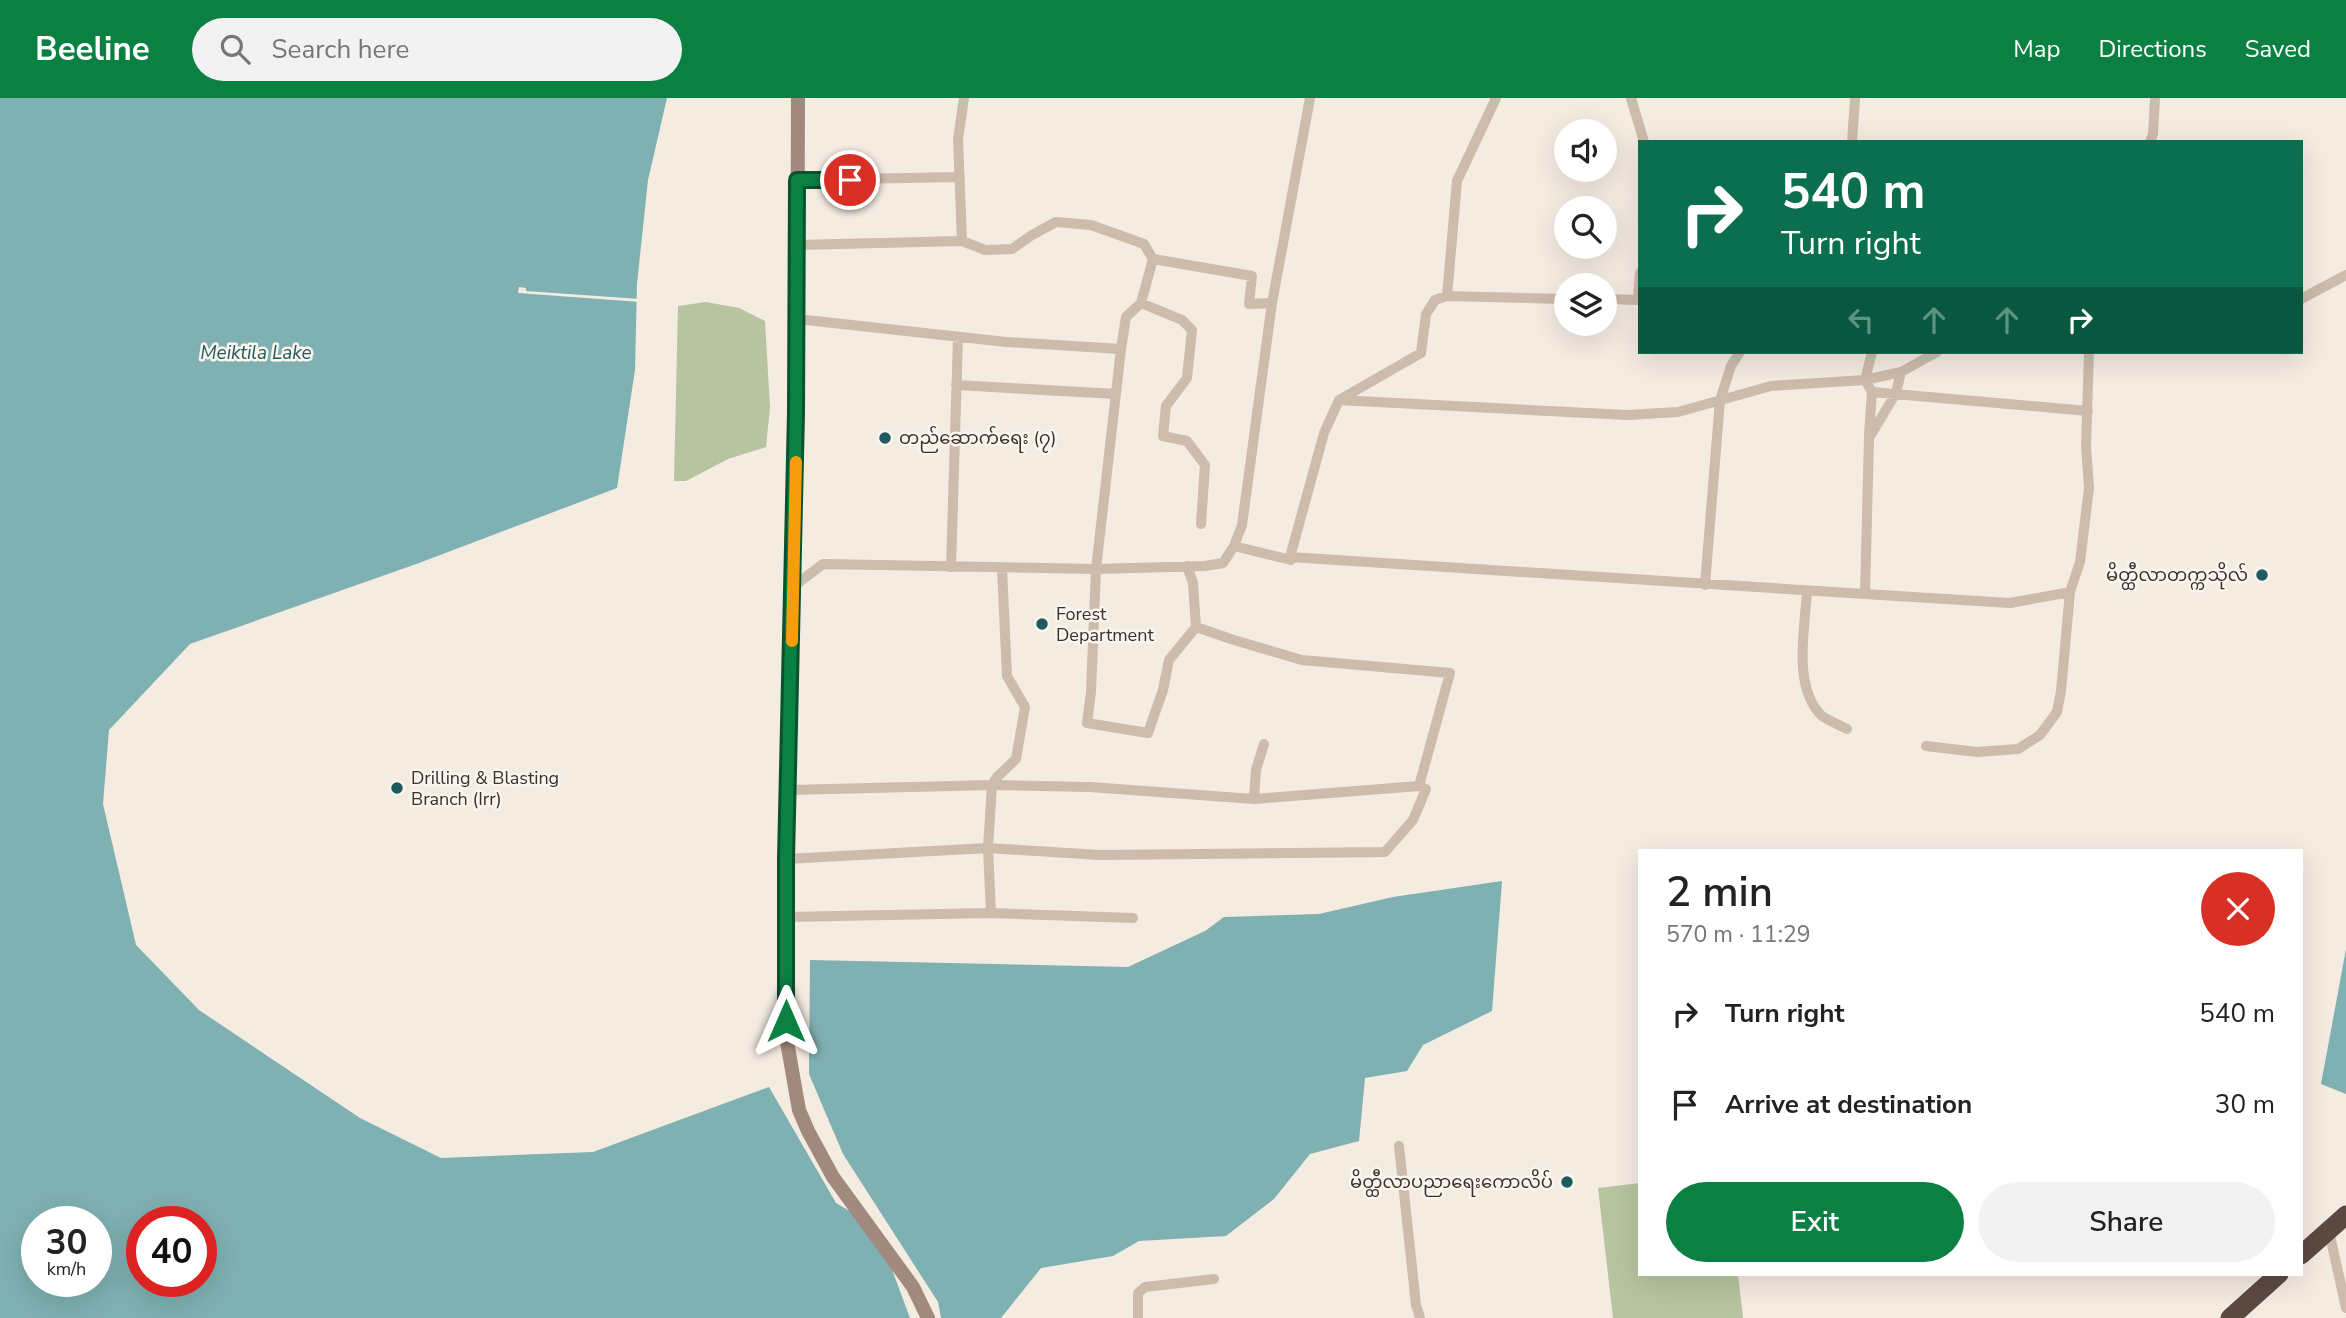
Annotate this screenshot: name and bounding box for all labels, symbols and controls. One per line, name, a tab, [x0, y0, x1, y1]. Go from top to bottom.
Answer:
search box	[192, 18, 682, 81]
text: Beeline	[35, 27, 150, 72]
icon: search	[216, 30, 254, 68]
text: Search here	[272, 32, 409, 67]
text: Map	[2013, 33, 2060, 65]
text: Directions	[2098, 33, 2207, 65]
text: Saved	[2245, 33, 2311, 65]
map controls	[1554, 119, 1617, 336]
button: sound	[1554, 119, 1617, 182]
pin	[820, 150, 880, 210]
text: 540 m	[1781, 158, 1925, 225]
icon: arrive	[831, 161, 869, 199]
icon: right	[1666, 168, 1757, 259]
button: search	[1554, 196, 1617, 259]
text: Turn right	[1781, 222, 1921, 265]
button: layers	[1554, 273, 1617, 336]
icon: left	[1842, 301, 1880, 339]
icon: ahead	[1915, 301, 1953, 339]
icon: ahead	[1988, 301, 2026, 339]
icon: right	[2061, 301, 2099, 339]
water label: Meiktila Lake	[200, 340, 312, 366]
place label: တည်ဆောက်ရေး (၇)	[899, 425, 1056, 453]
marker: တည်ဆောက်ရေး (၇)	[877, 430, 893, 446]
place label: မိတ္ထီလာတက္ကသိုလ်	[2106, 561, 2248, 590]
marker: မိတ္ထီလာတက္ကသိုလ်	[2254, 567, 2270, 583]
place label: Forest Department	[1056, 602, 1154, 647]
marker: Forest Department	[1034, 616, 1050, 632]
place label: Drilling & Blasting Branch (Irr)	[411, 766, 559, 811]
marker: Drilling & Blasting Branch (Irr)	[389, 780, 405, 796]
text: 2 min	[1666, 864, 1773, 921]
button: close	[2201, 872, 2275, 946]
text: 570 m · 11:29	[1666, 919, 1811, 950]
position arrow	[749, 984, 823, 1058]
icon: right	[1666, 995, 1704, 1033]
text: Turn right	[1725, 996, 1844, 1031]
text: 540 m	[2199, 996, 2275, 1031]
icon: arrive	[1666, 1086, 1704, 1124]
text: Arrive at destination	[1725, 1087, 1972, 1122]
text: 30 m	[2215, 1087, 2275, 1122]
place label: မိတ္ထီလာပညာရေးကောလိပ်	[1350, 1168, 1553, 1197]
marker: မိတ္ထီလာပညာရေးကောလိပ်	[1559, 1174, 1575, 1190]
button: Exit	[1666, 1182, 1964, 1262]
button: Share	[1978, 1182, 2275, 1262]
speed limit sign: 40	[126, 1206, 217, 1297]
text: 30	[45, 1219, 88, 1266]
text: km/h	[47, 1257, 86, 1281]

